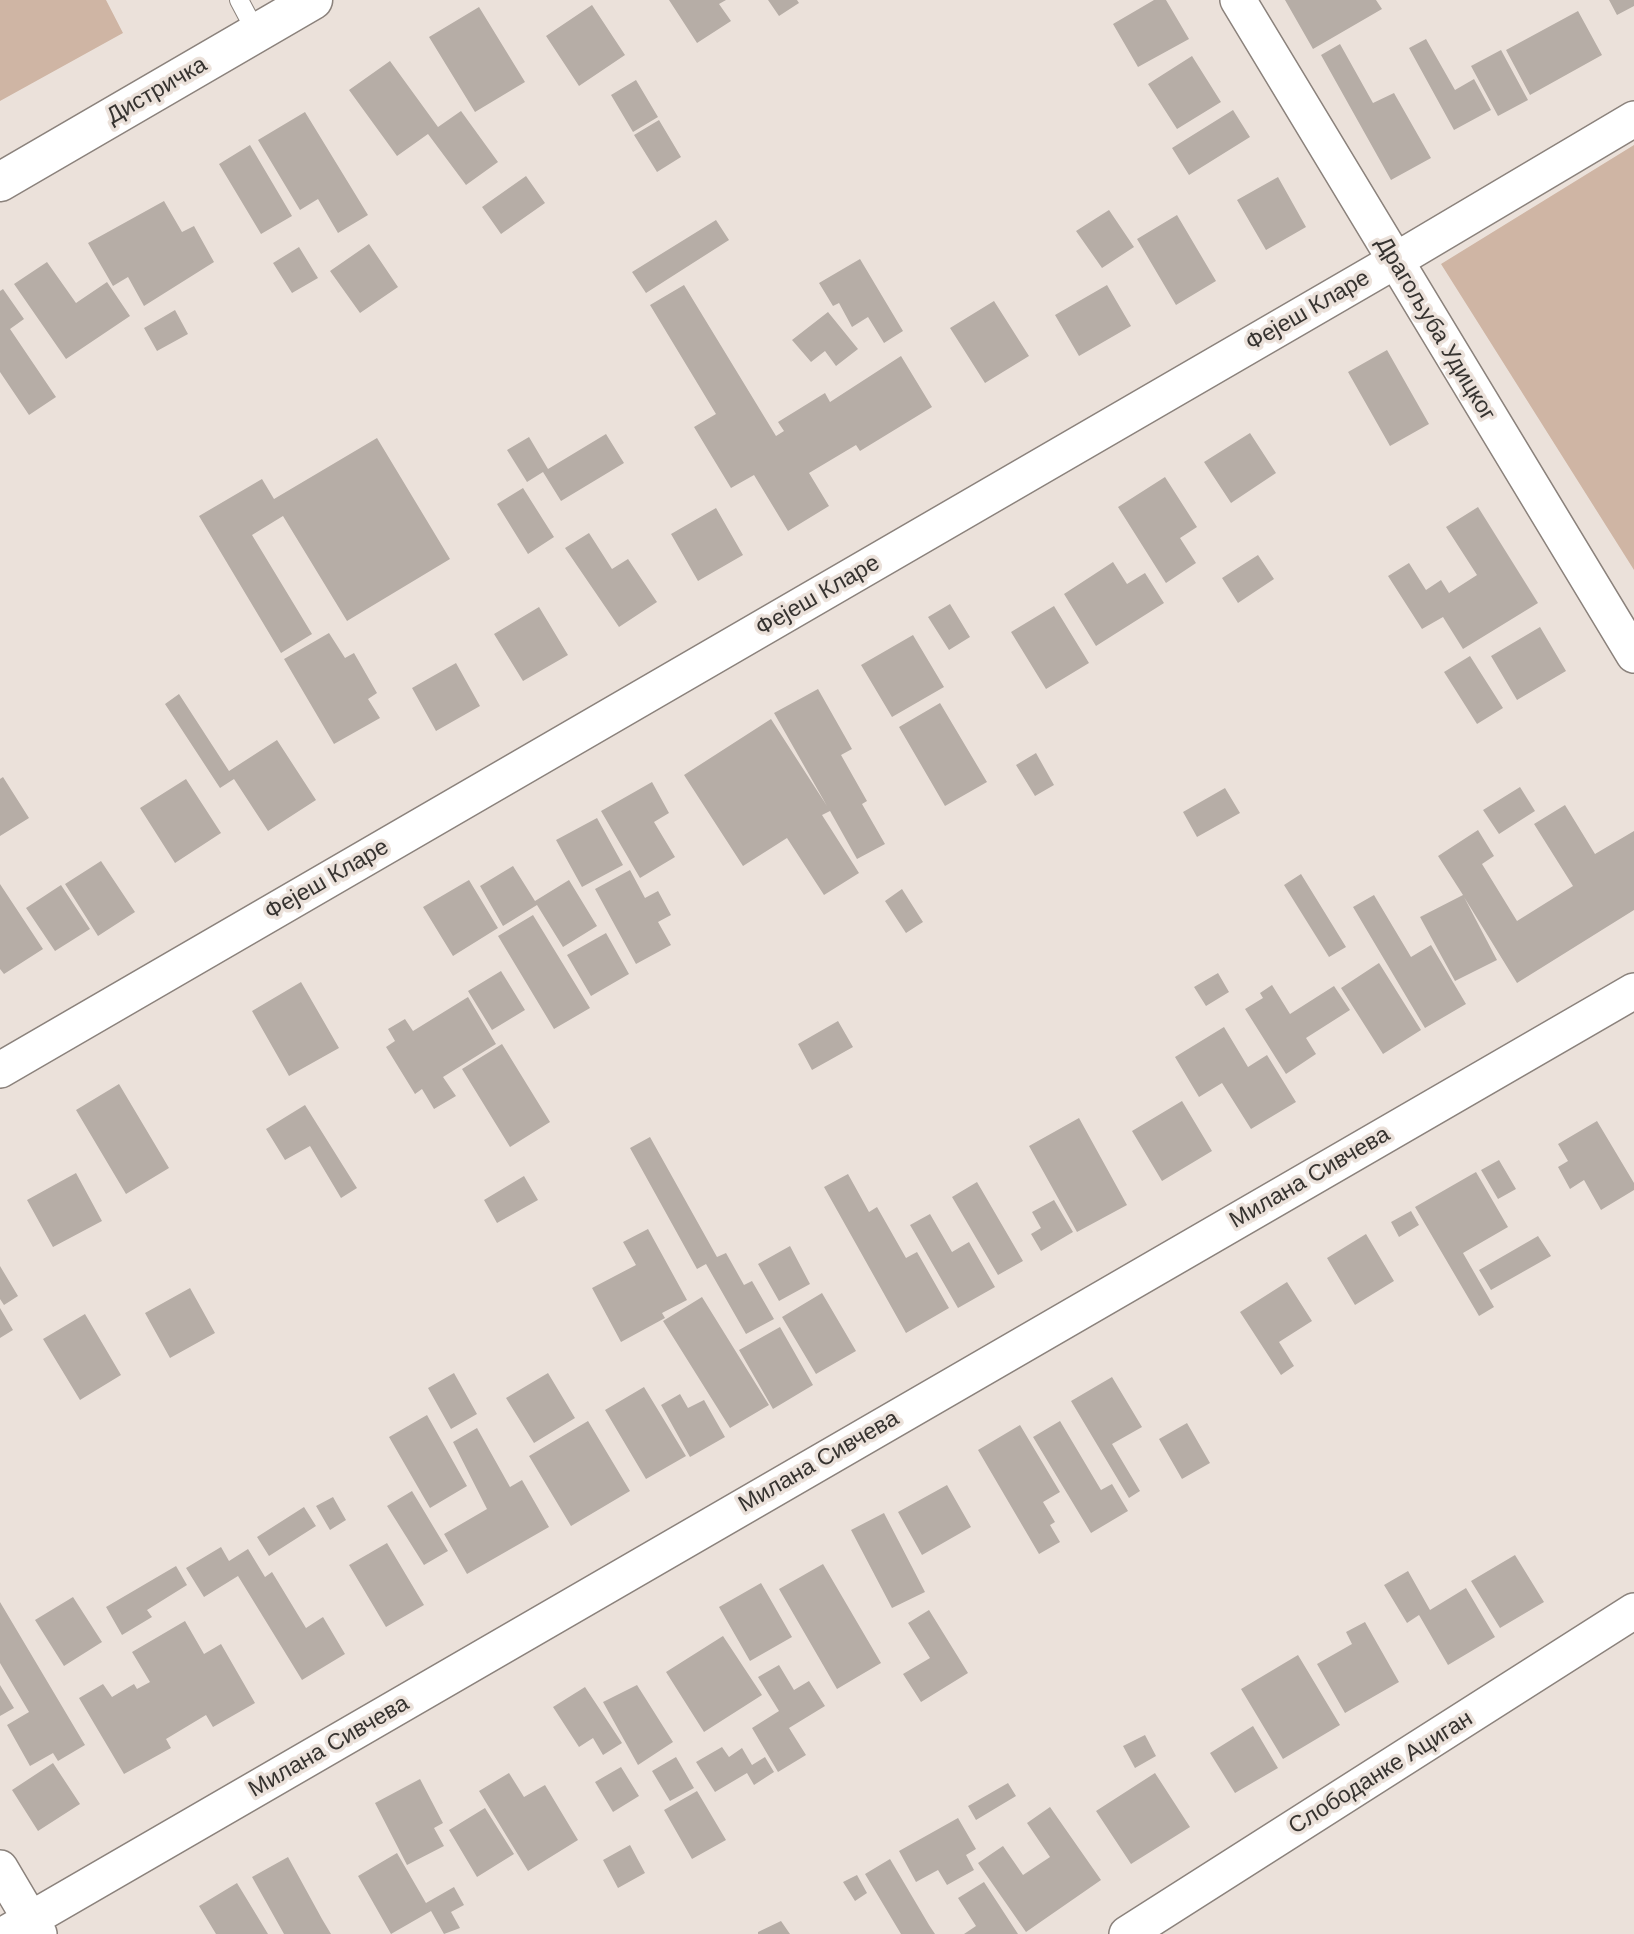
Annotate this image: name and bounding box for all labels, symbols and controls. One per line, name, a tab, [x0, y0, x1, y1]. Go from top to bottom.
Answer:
street label: Дистричка	[102, 51, 212, 131]
street label: Драгољуба Удицког	[1369, 232, 1501, 426]
street label: Фејеш Кларе	[1241, 264, 1375, 358]
street label: Фејеш Кларе	[751, 549, 885, 643]
street label: Фејеш Кларе	[260, 833, 394, 927]
street label: Милана Сивчева	[1225, 1121, 1395, 1235]
street label: Милана Сивчева	[734, 1405, 904, 1519]
street label: Милана Сивчева	[244, 1690, 414, 1804]
street label: Слободанке Ациган	[1284, 1705, 1478, 1841]

